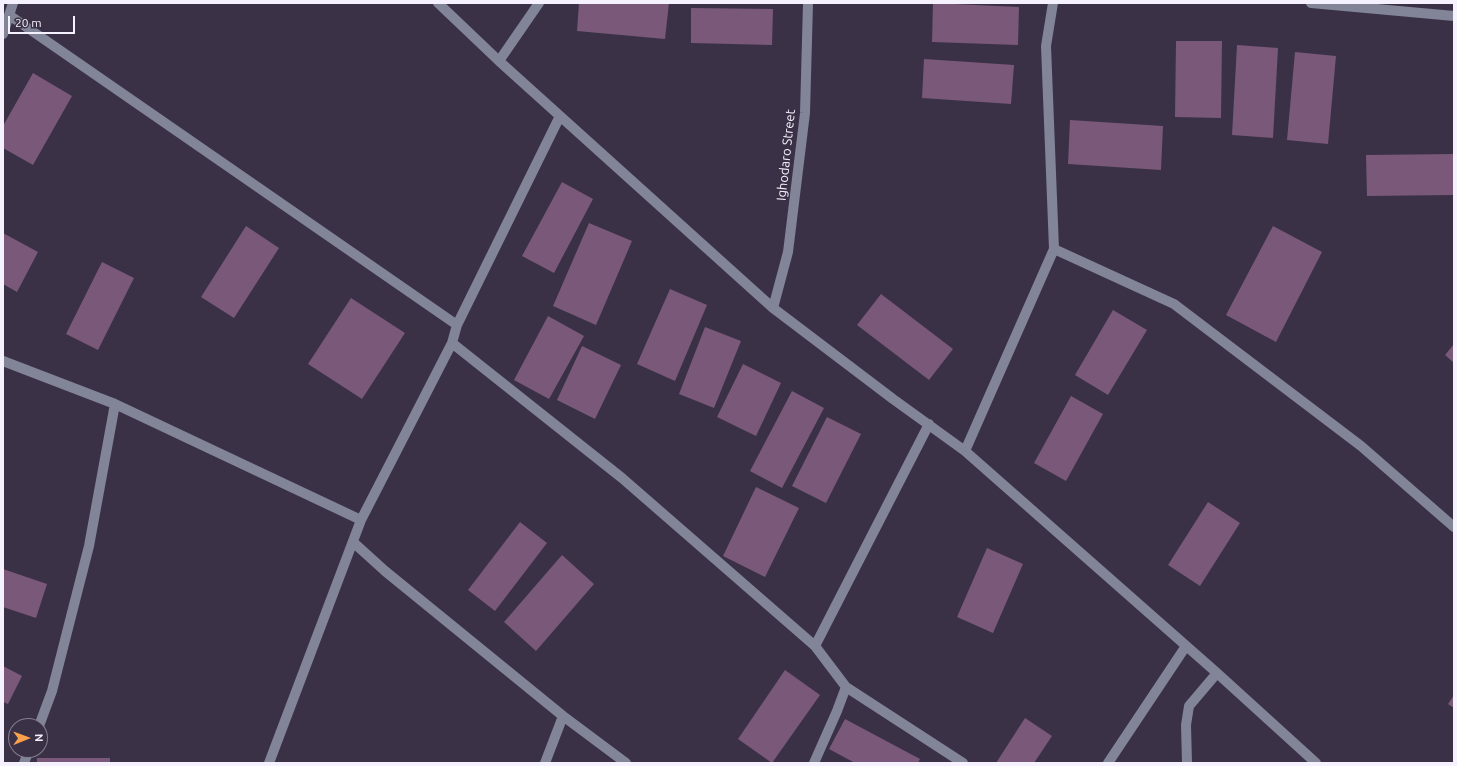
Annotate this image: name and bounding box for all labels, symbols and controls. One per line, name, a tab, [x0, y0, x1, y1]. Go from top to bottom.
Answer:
scale bar	[10, 8, 77, 34]
text: 20 m	[15, 16, 42, 29]
street label: Ighodaro Street	[773, 108, 799, 202]
north arrow	[8, 718, 48, 758]
text: N	[33, 734, 45, 742]

